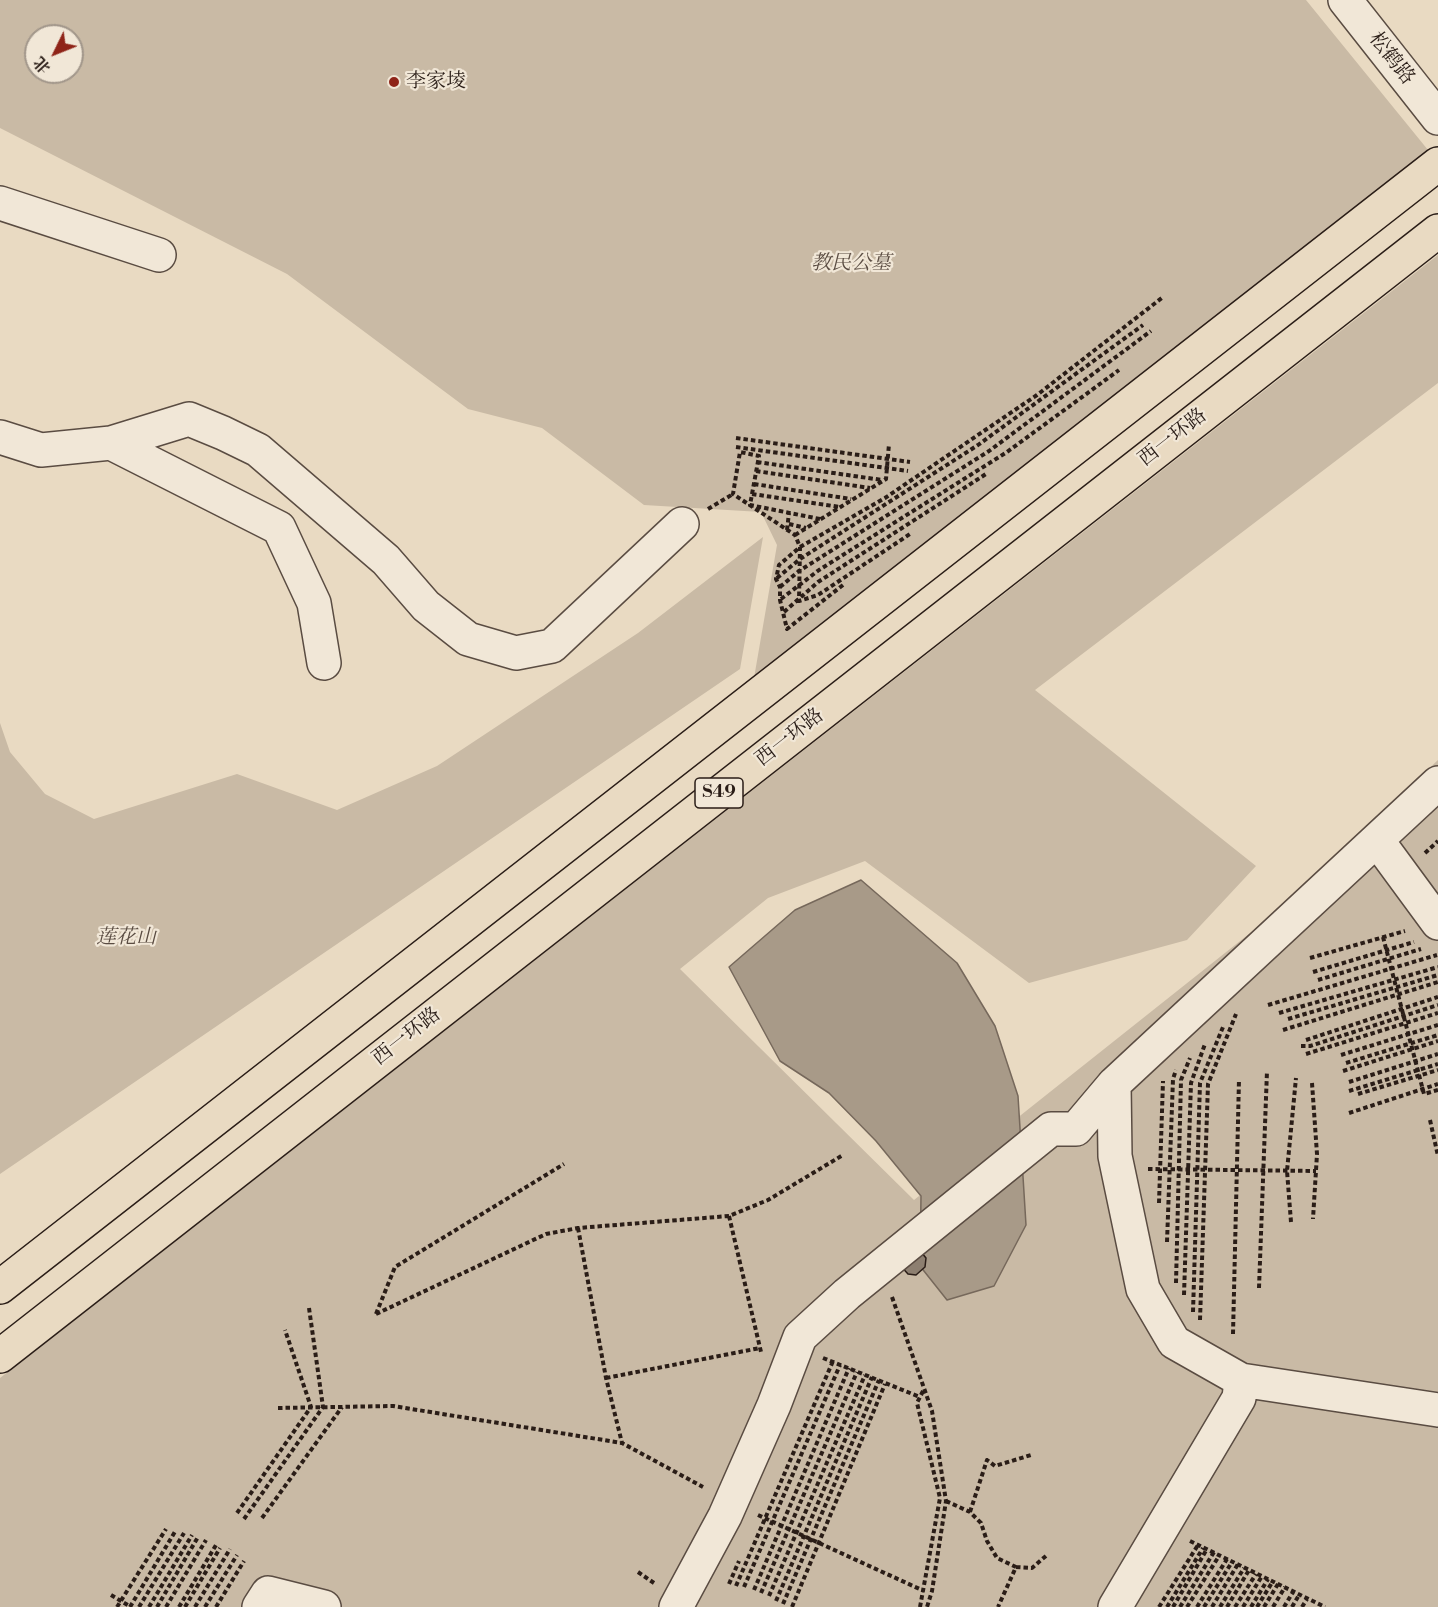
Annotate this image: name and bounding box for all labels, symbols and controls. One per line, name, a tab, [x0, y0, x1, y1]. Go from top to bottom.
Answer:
north arrow	[24, 24, 84, 84]
street label: 松鹤路	[1363, 28, 1419, 90]
text: 北	[30, 52, 55, 78]
place label: 李家堎	[406, 70, 466, 94]
marker: 李家堎	[387, 75, 401, 89]
park label: 教民公墓	[811, 252, 891, 276]
street label: 西一环路	[1134, 404, 1212, 472]
street label: 西一环路	[751, 704, 829, 772]
road number: S49	[695, 778, 743, 808]
park label: 莲花山	[96, 926, 156, 950]
street label: 西一环路	[368, 1003, 446, 1071]

